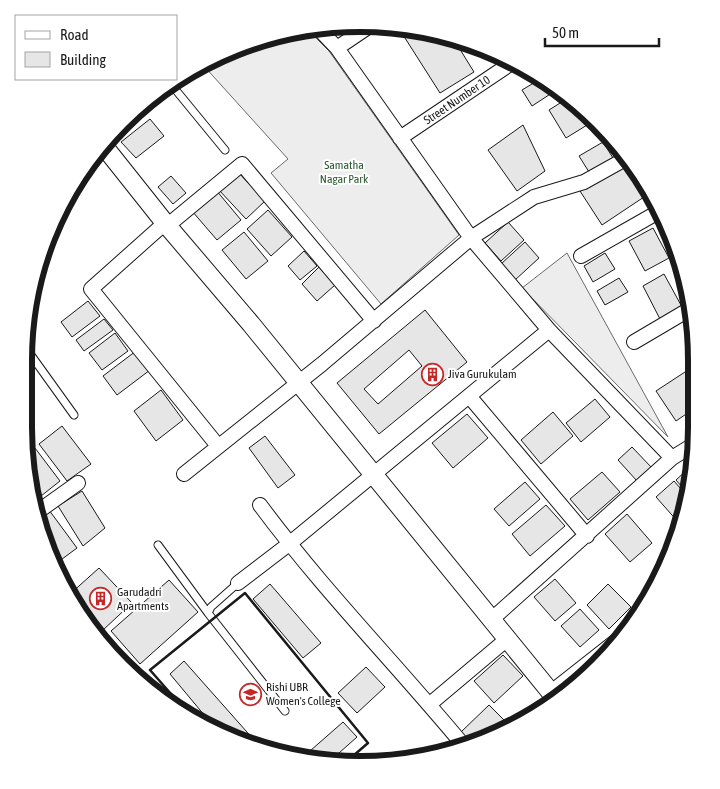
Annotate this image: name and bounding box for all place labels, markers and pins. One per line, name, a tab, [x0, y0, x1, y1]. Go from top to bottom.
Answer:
building icon: Jiva Gurukulam	[420, 362, 444, 386]
place label: Jiva Gurukulam	[448, 367, 517, 381]
place label: Garudadri Apartments	[117, 585, 169, 613]
building icon: Garudadri Apartments	[89, 587, 113, 611]
place label: Rishi UBR Women's College	[266, 680, 341, 708]
school or university icon: Rishi UBR Women's College	[238, 682, 262, 706]

